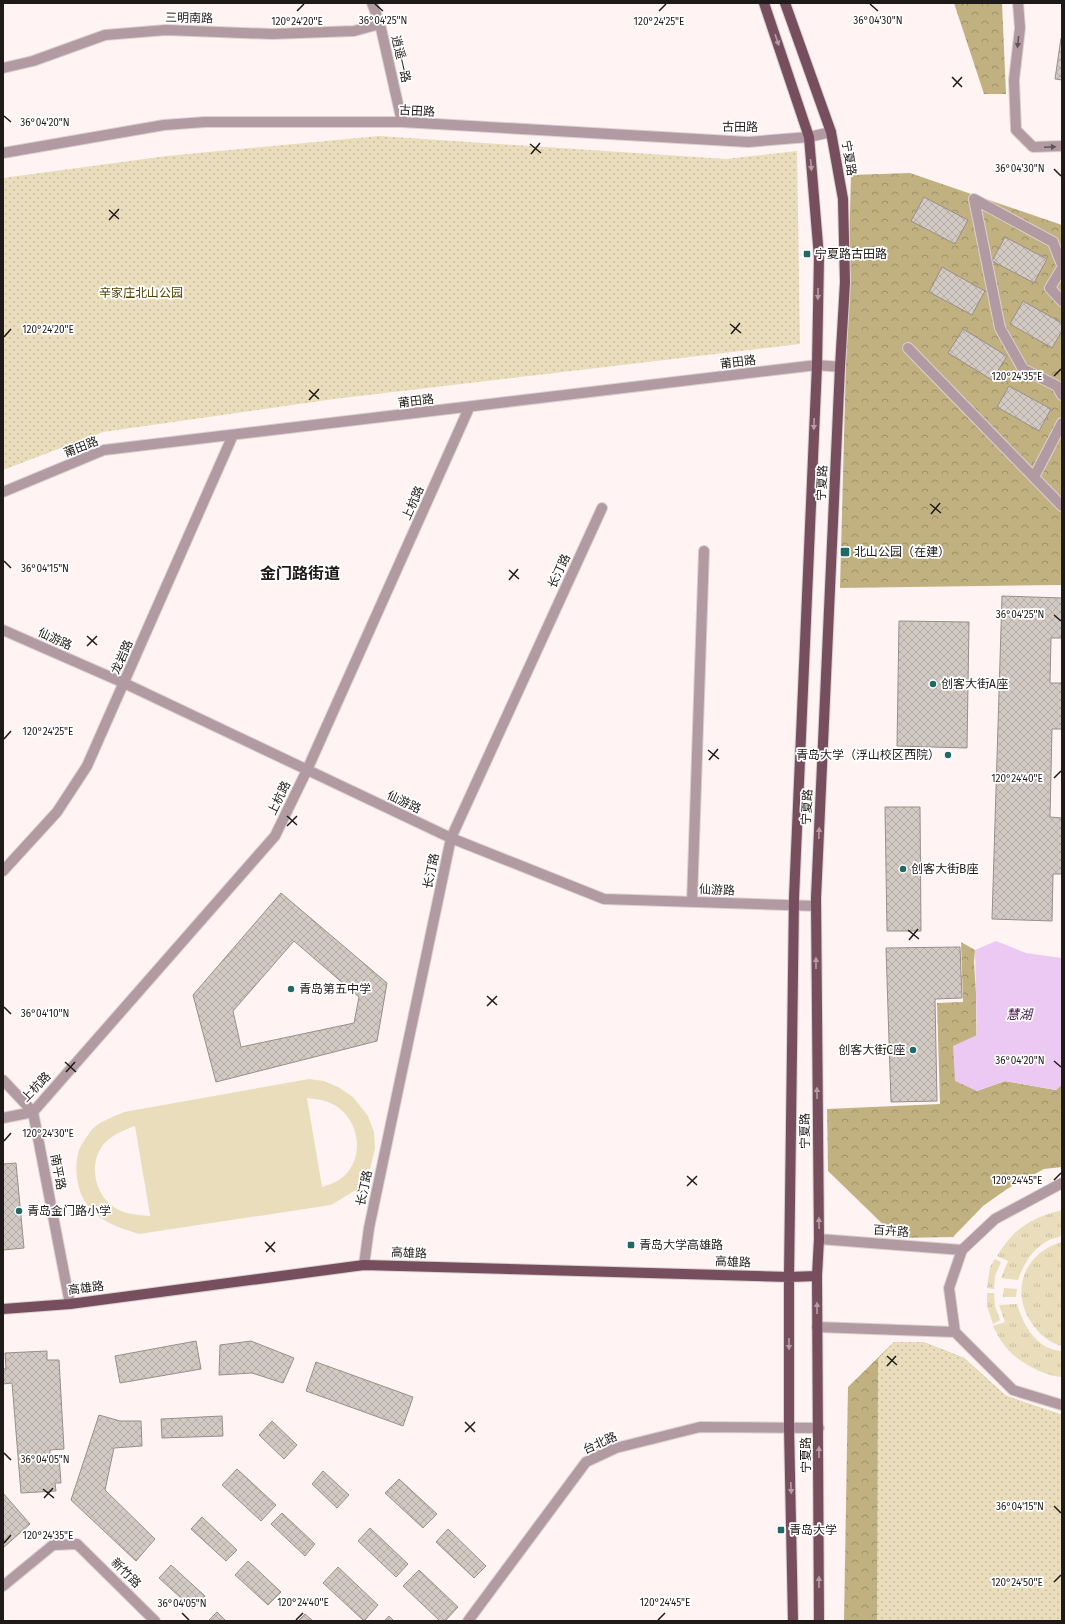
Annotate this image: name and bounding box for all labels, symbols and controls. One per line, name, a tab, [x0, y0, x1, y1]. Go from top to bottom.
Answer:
street label: 三明南路	[165, 11, 213, 25]
text: 36°04'25"N	[359, 15, 407, 27]
text: 36°04'30"N	[853, 15, 903, 27]
text: 120°24'20"E	[271, 16, 323, 28]
text: 120°24'25"E	[634, 16, 684, 28]
street label: 逍遥一路	[389, 34, 413, 84]
one-way arrow	[774, 34, 780, 46]
one-way arrow	[1015, 36, 1021, 48]
street label: 古田路	[399, 103, 435, 119]
text: 36°04'20"N	[20, 117, 70, 129]
street label: 古田路	[722, 120, 758, 134]
street label: 宁夏路	[839, 139, 859, 177]
one-way arrow	[1044, 143, 1056, 150]
one-way arrow	[808, 159, 815, 171]
text: 36°04'30"N	[995, 163, 1045, 175]
place label: 宁夏路古田路	[815, 247, 887, 261]
marker: 宁夏路古田路	[802, 249, 812, 259]
park label: 辛家庄北山公园	[99, 286, 183, 300]
one-way arrow	[815, 288, 821, 301]
text: 120°24'20"E	[22, 324, 74, 336]
street label: 莆田路	[719, 353, 757, 371]
text: 120°24'35"E	[992, 371, 1042, 383]
street label: 莆田路	[397, 392, 435, 410]
one-way arrow	[811, 418, 817, 431]
street label: 莆田路	[62, 434, 100, 460]
street label: 宁夏路	[814, 465, 830, 501]
street label: 上杭路	[399, 484, 427, 522]
place label: 北山公园（在建）	[854, 545, 950, 559]
marker: 北山公园（在建）	[839, 546, 851, 558]
street label: 长汀路	[545, 552, 573, 590]
text: 36°04'15"N	[21, 563, 69, 575]
district label: 金门路街道	[260, 564, 340, 583]
text: 36°04'25"N	[996, 609, 1044, 621]
street label: 仙游路	[36, 625, 74, 653]
street label: 龙岩路	[108, 638, 136, 676]
place label: 创客大街A座	[941, 677, 1008, 691]
marker: 创客大街A座	[928, 679, 938, 689]
text: 120°24'25"E	[23, 726, 73, 738]
place label: 青岛大学（浮山校区西院）	[796, 748, 940, 762]
marker: 青岛大学（浮山校区西院）	[943, 750, 953, 760]
text: 120°24'40"E	[991, 773, 1043, 785]
street label: 上杭路	[265, 779, 293, 817]
street label: 仙游路	[385, 788, 423, 816]
street label: 宁夏路	[799, 789, 815, 825]
one-way arrow	[816, 827, 823, 839]
street label: 长汀路	[420, 852, 442, 890]
place label: 创客大街B座	[911, 862, 978, 876]
marker: 创客大街B座	[898, 864, 908, 874]
street label: 仙游路	[699, 882, 735, 898]
one-way arrow	[813, 956, 819, 969]
place label: 青岛第五中学	[299, 982, 371, 996]
marker: 青岛第五中学	[286, 984, 296, 994]
water label: 慧湖	[1006, 1007, 1034, 1022]
text: 36°04'10"N	[21, 1008, 69, 1020]
place label: 创客大街C座	[838, 1043, 905, 1057]
marker: 创客大街C座	[908, 1045, 918, 1055]
text: 36°04'20"N	[995, 1055, 1045, 1067]
street label: 上杭路	[18, 1069, 54, 1105]
one-way arrow	[814, 1086, 820, 1099]
street label: 宁夏路	[798, 1113, 812, 1149]
text: 120°24'30"E	[22, 1128, 74, 1140]
street label: 南平路	[48, 1153, 68, 1191]
street label: 长汀路	[353, 1169, 375, 1207]
text: 120°24'45"E	[992, 1175, 1042, 1187]
place label: 青岛金门路小学	[27, 1204, 111, 1218]
marker: 青岛金门路小学	[14, 1206, 24, 1216]
one-way arrow	[816, 1216, 822, 1229]
street label: 百卉路	[873, 1223, 909, 1239]
place label: 青岛大学高雄路	[639, 1238, 723, 1252]
marker: 青岛大学高雄路	[626, 1240, 636, 1250]
street label: 高雄路	[391, 1245, 427, 1261]
street label: 高雄路	[715, 1254, 751, 1270]
street label: 高雄路	[67, 1279, 105, 1297]
one-way arrow	[814, 1301, 820, 1314]
one-way arrow	[786, 1338, 792, 1351]
street label: 台北路	[581, 1429, 619, 1457]
street label: 宁夏路	[799, 1437, 813, 1473]
one-way arrow	[816, 1445, 822, 1458]
text: 36°04'05"N	[20, 1454, 70, 1466]
one-way arrow	[788, 1482, 794, 1495]
text: 36°04'15"N	[996, 1501, 1044, 1513]
place label: 青岛大学	[789, 1523, 837, 1537]
marker: 青岛大学	[776, 1525, 786, 1535]
text: 120°24'35"E	[23, 1530, 73, 1542]
street label: 新竹路	[108, 1555, 144, 1591]
one-way arrow	[816, 1575, 822, 1588]
text: 120°24'50"E	[991, 1577, 1043, 1589]
text: 120°24'40"E	[277, 1597, 329, 1609]
text: 120°24'45"E	[640, 1597, 690, 1609]
text: 36°04'05"N	[157, 1598, 207, 1610]

